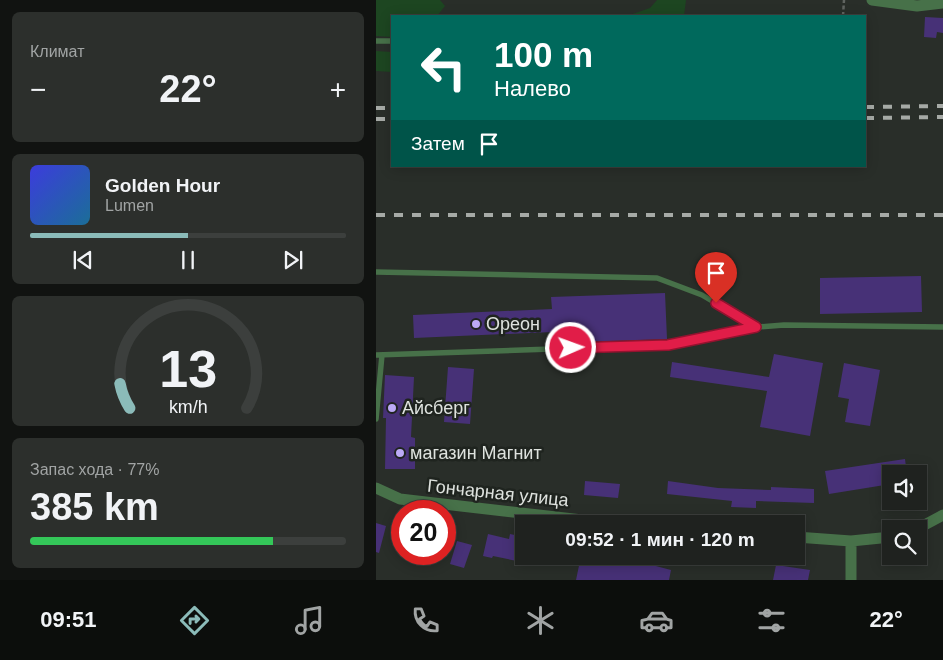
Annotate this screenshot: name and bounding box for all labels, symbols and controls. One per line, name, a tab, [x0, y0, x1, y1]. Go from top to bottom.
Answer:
icon: left	[411, 35, 476, 100]
text: 100 m	[494, 35, 593, 74]
text: Климат	[30, 43, 84, 60]
text: 22°	[159, 68, 217, 110]
text: −	[30, 74, 46, 105]
text: +	[330, 74, 346, 105]
text: Налево	[494, 76, 571, 101]
icon: arrive	[475, 130, 503, 158]
text: Затем	[411, 133, 465, 154]
text: Golden Hour	[105, 175, 220, 196]
text: Lumen	[105, 197, 154, 214]
icon: previous	[69, 246, 97, 274]
icon: pause	[174, 246, 202, 274]
icon: next	[279, 246, 307, 274]
pin	[695, 252, 737, 303]
icon: arrive	[702, 259, 730, 287]
place label: Ореон	[486, 314, 540, 334]
marker: Ореон	[470, 318, 482, 330]
position arrow	[544, 321, 596, 373]
text: 13	[159, 340, 217, 398]
text: km/h	[169, 397, 207, 417]
place label: Айсберг	[402, 398, 470, 418]
marker: Айсберг	[386, 402, 398, 414]
place label: магазин Магнит	[410, 443, 542, 463]
marker: магазин Магнит	[394, 447, 406, 459]
text: Запас хода · 77%	[30, 461, 159, 478]
map controls	[882, 465, 927, 565]
button: sound	[882, 465, 927, 510]
street label: Гончарная улица	[426, 476, 571, 510]
text: 385 km	[30, 486, 159, 528]
speed limit sign: 20	[391, 500, 456, 565]
button: search	[882, 520, 927, 565]
text: 09:52 · 1 мин · 120 m	[565, 529, 755, 550]
icon: directions	[177, 603, 212, 638]
icon: music	[292, 603, 327, 638]
icon: phone	[408, 603, 443, 638]
icon: climate	[523, 603, 558, 638]
icon: car	[639, 603, 674, 638]
icon: filters	[754, 603, 789, 638]
text: 09:51	[40, 607, 96, 632]
text: 22°	[869, 607, 903, 632]

